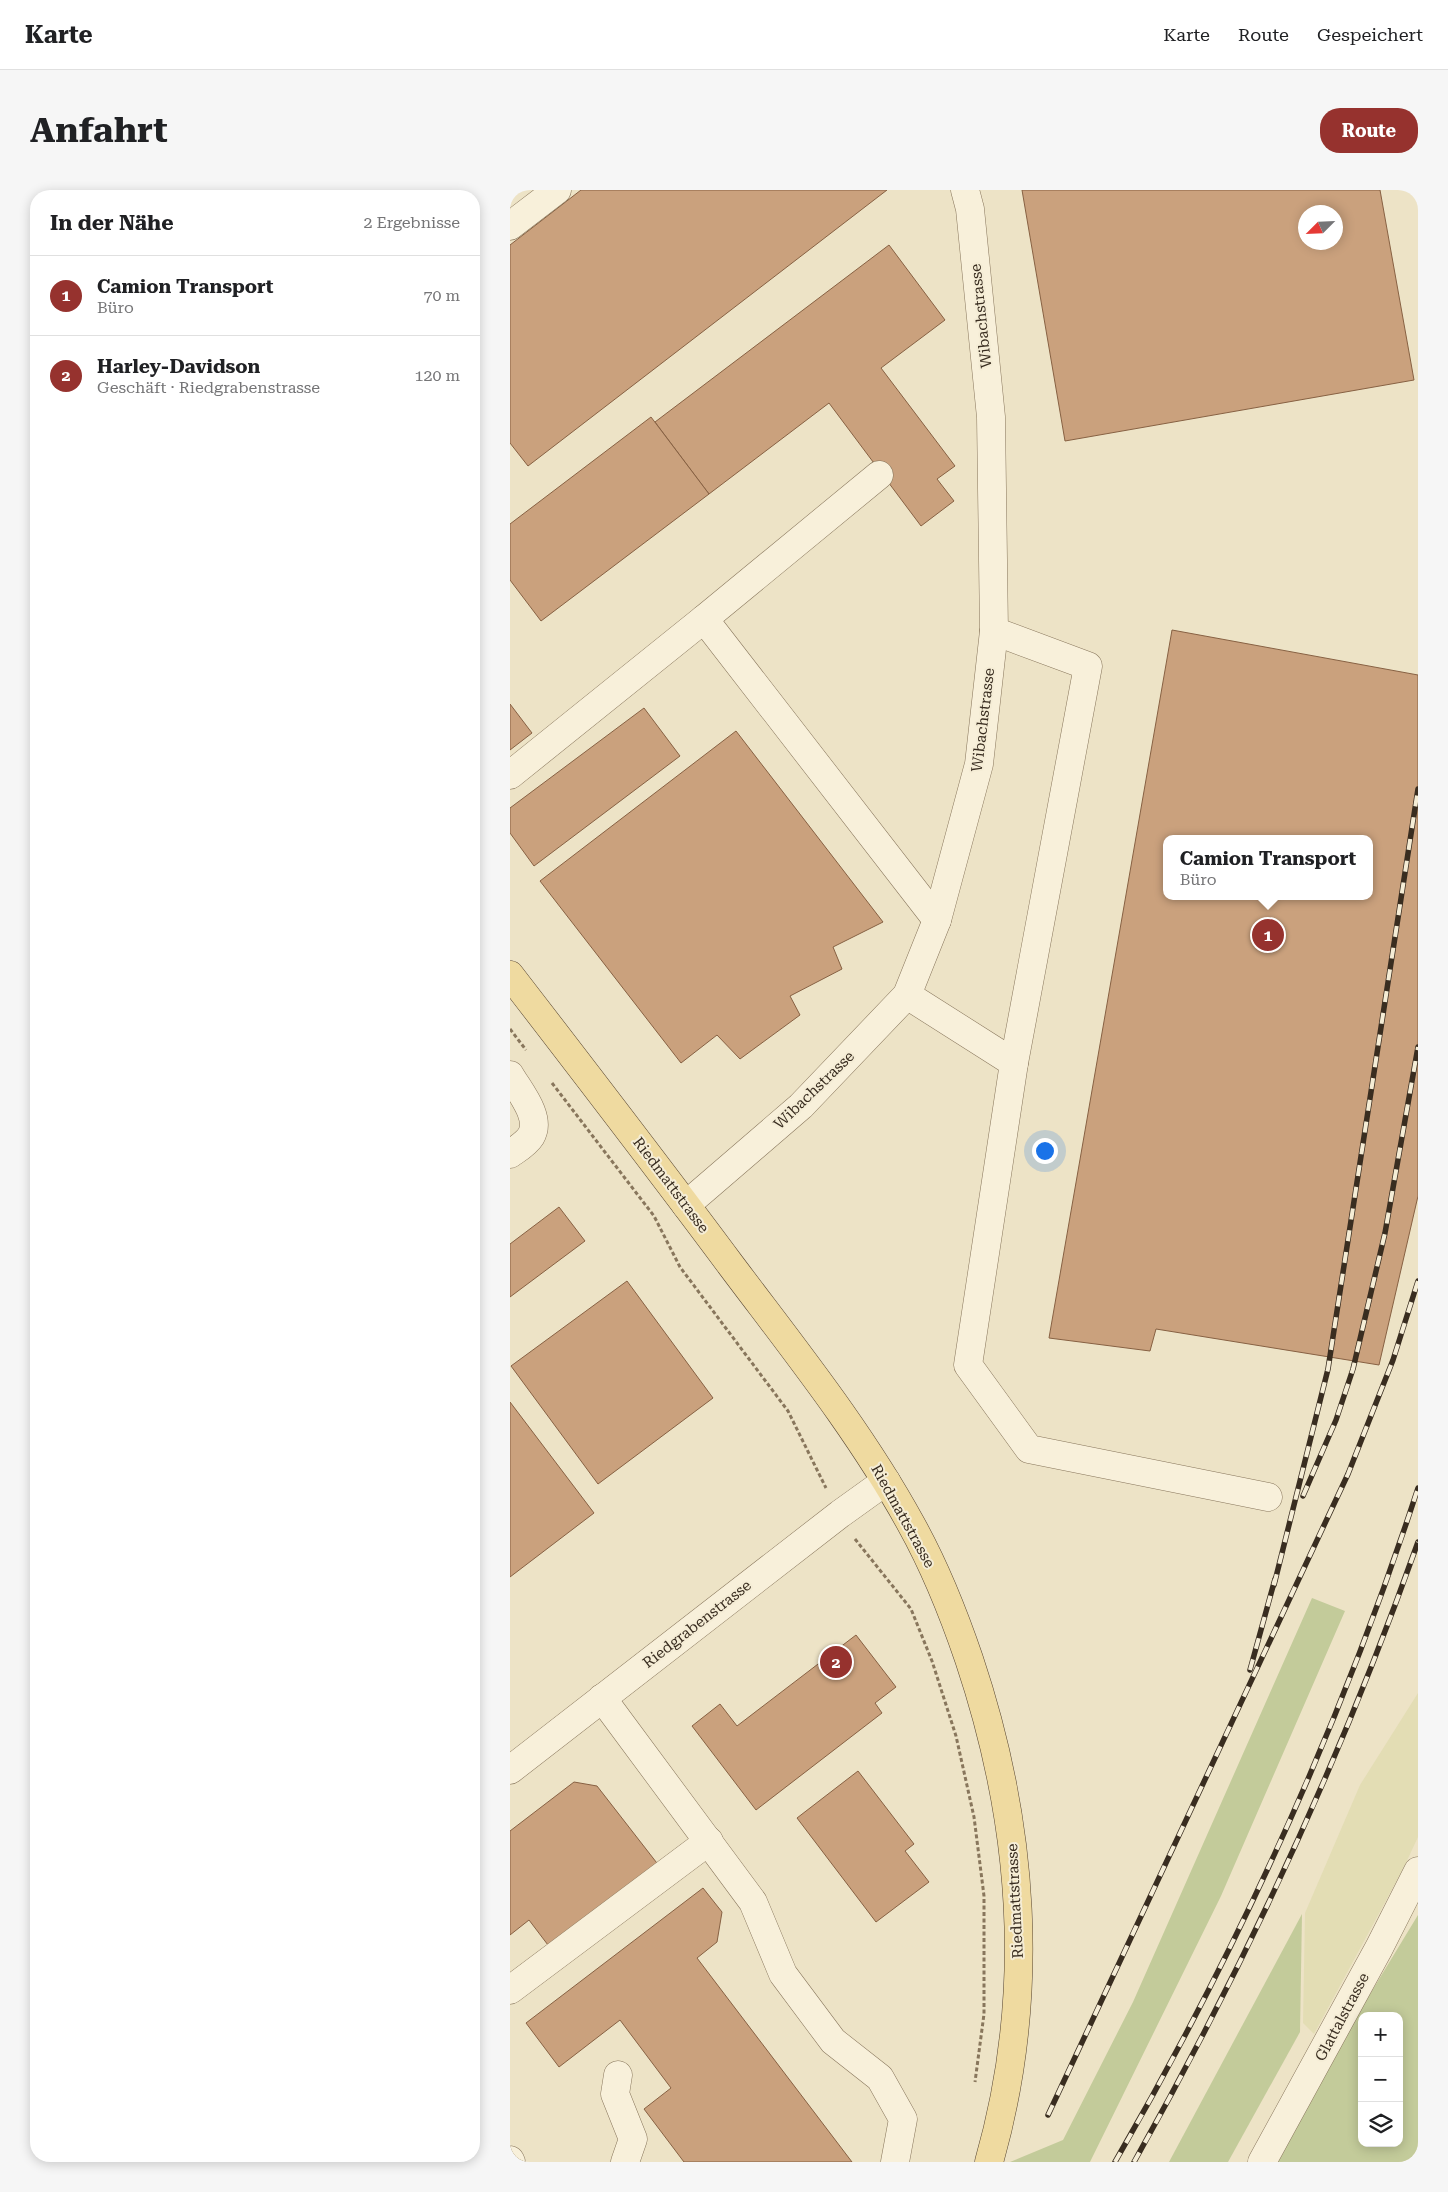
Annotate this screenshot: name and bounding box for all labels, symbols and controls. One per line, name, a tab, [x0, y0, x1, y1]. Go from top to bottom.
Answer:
text: Karte	[25, 21, 93, 49]
text: Karte	[1163, 24, 1210, 45]
text: Route	[1238, 24, 1289, 45]
text: Gespeichert	[1317, 24, 1423, 45]
button: Route	[1320, 108, 1418, 153]
text: Anfahrt	[30, 110, 168, 151]
north arrow	[1298, 205, 1343, 250]
text: In der Nähe	[50, 211, 173, 235]
text: 2 Ergebnisse	[363, 213, 460, 232]
street label: Wibachstrasse	[967, 263, 995, 369]
text: Camion Transport	[97, 275, 274, 298]
text: 1	[62, 286, 70, 305]
text: 70 m	[423, 286, 460, 305]
text: Büro	[97, 298, 134, 317]
text: Harley-Davidson	[97, 355, 260, 378]
text: 2	[62, 366, 70, 385]
text: 120 m	[414, 366, 460, 385]
text: Geschäft · Riedgrabenstrasse	[97, 378, 320, 397]
street label: Wibachstrasse	[968, 667, 998, 773]
popup	[1163, 835, 1373, 900]
text: Camion Transport	[1180, 847, 1356, 870]
text: Büro	[1180, 870, 1216, 889]
pin: 1	[1252, 916, 1284, 954]
street label: Wibachstrasse	[770, 1047, 858, 1133]
street label: Riedmattstrasse	[629, 1134, 713, 1236]
your location	[1032, 1138, 1058, 1164]
street label: Riedmattstrasse	[867, 1461, 939, 1571]
street label: Riedgrabenstrasse	[639, 1576, 755, 1672]
pin: 2	[820, 1643, 852, 1681]
street label: Riedmattstrasse	[1003, 1843, 1027, 1959]
street label: Glattalstrasse	[1311, 1970, 1373, 2064]
map controls	[1358, 2012, 1403, 2147]
button: +	[1358, 2012, 1403, 2057]
button: −	[1358, 2057, 1403, 2102]
button: layers	[1358, 2102, 1403, 2147]

